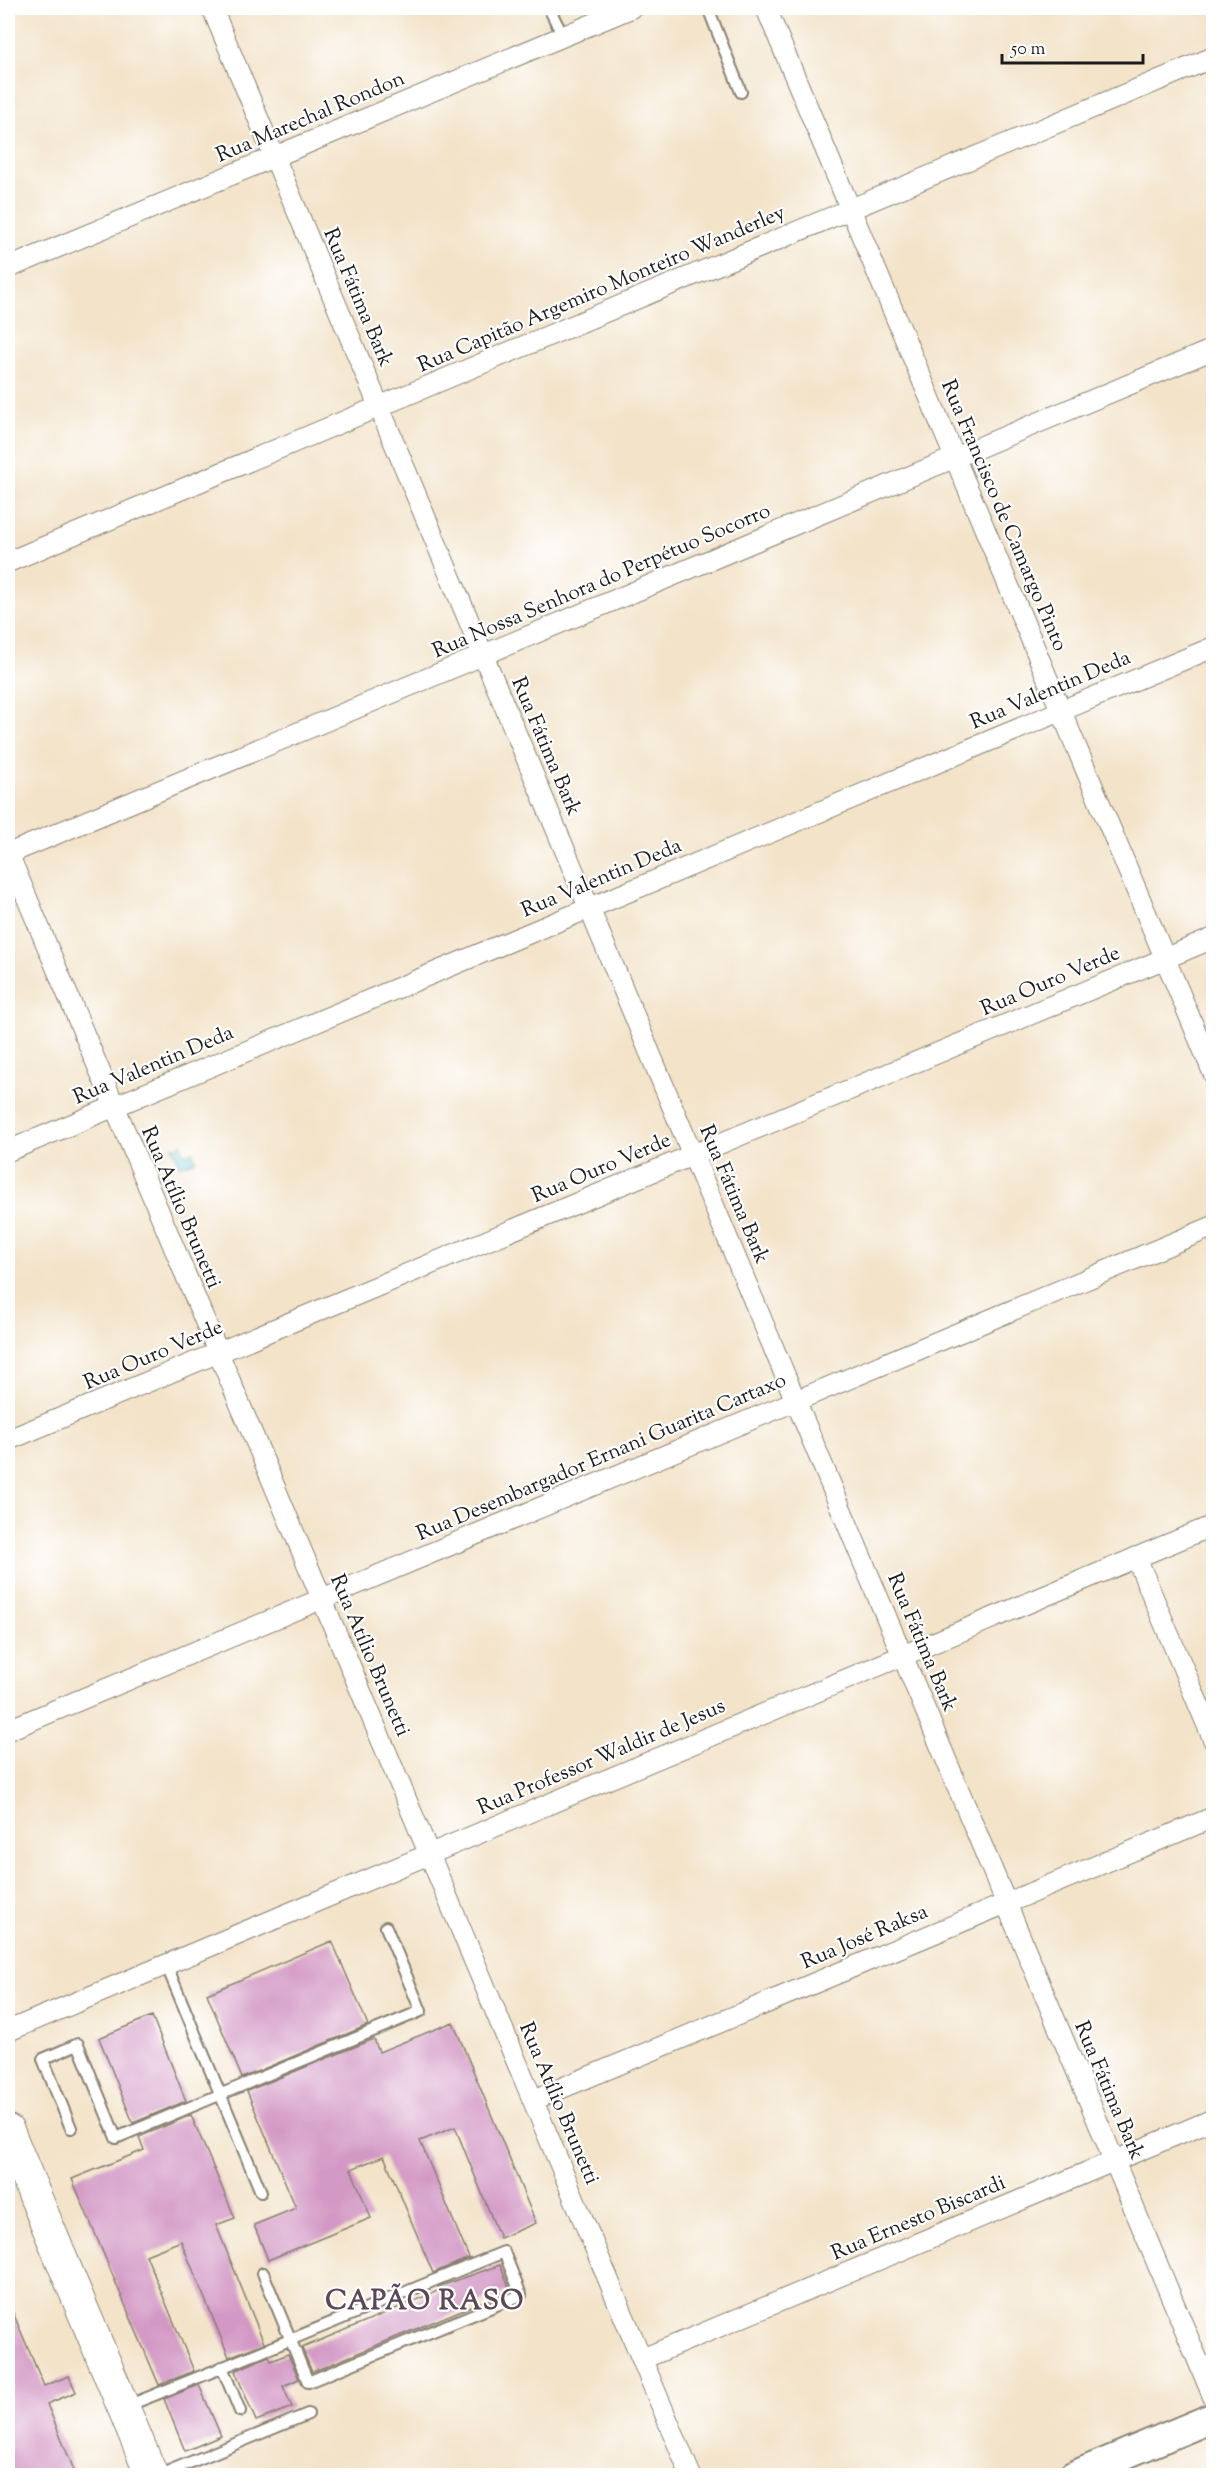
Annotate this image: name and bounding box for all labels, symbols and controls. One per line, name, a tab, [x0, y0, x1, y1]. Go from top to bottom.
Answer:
scale bar	[1002, 27, 1143, 65]
text: 50 m	[1010, 37, 1046, 63]
street label: Rua Marechal Rondon	[212, 64, 410, 171]
street label: Rua Capitão Argemiro Monteiro Wanderley	[413, 198, 791, 381]
street label: Rua Fátima Bark	[314, 224, 400, 372]
street label: Rua Francisco de Camargo Pinto	[932, 375, 1074, 656]
street label: Rua Nossa Senhora do Perpétuo Socorro	[428, 497, 775, 667]
street label: Rua Valentin Deda	[966, 643, 1136, 738]
street label: Rua Fátima Bark	[502, 673, 588, 821]
street label: Rua Valentin Deda	[517, 831, 687, 926]
street label: Rua Ouro Verde	[977, 939, 1125, 1025]
street label: Rua Valentin Deda	[69, 1018, 239, 1113]
street label: Rua Fátima Bark	[690, 1121, 776, 1269]
street label: Rua Atílio Brunetti	[132, 1122, 228, 1294]
street label: Rua Ouro Verde	[528, 1126, 676, 1212]
street label: Rua Ouro Verde	[80, 1313, 228, 1399]
street label: Rua Desembargador Ernani Guarita Cartaxo	[412, 1366, 791, 1550]
street label: Rua Fátima Bark	[878, 1569, 964, 1717]
street label: Rua Atílio Brunetti	[321, 1570, 417, 1742]
street label: Rua Professor Waldir de Jesus	[473, 1692, 730, 1824]
street label: Rua José Raksa	[797, 1898, 933, 1978]
street label: Rua Fátima Bark	[1065, 2017, 1151, 2165]
street label: Rua Atílio Brunetti	[510, 2018, 606, 2190]
street label: Rua Ernesto Biscardi	[827, 2169, 1011, 2269]
district label: CAPÃO RASO	[325, 2283, 525, 2322]

